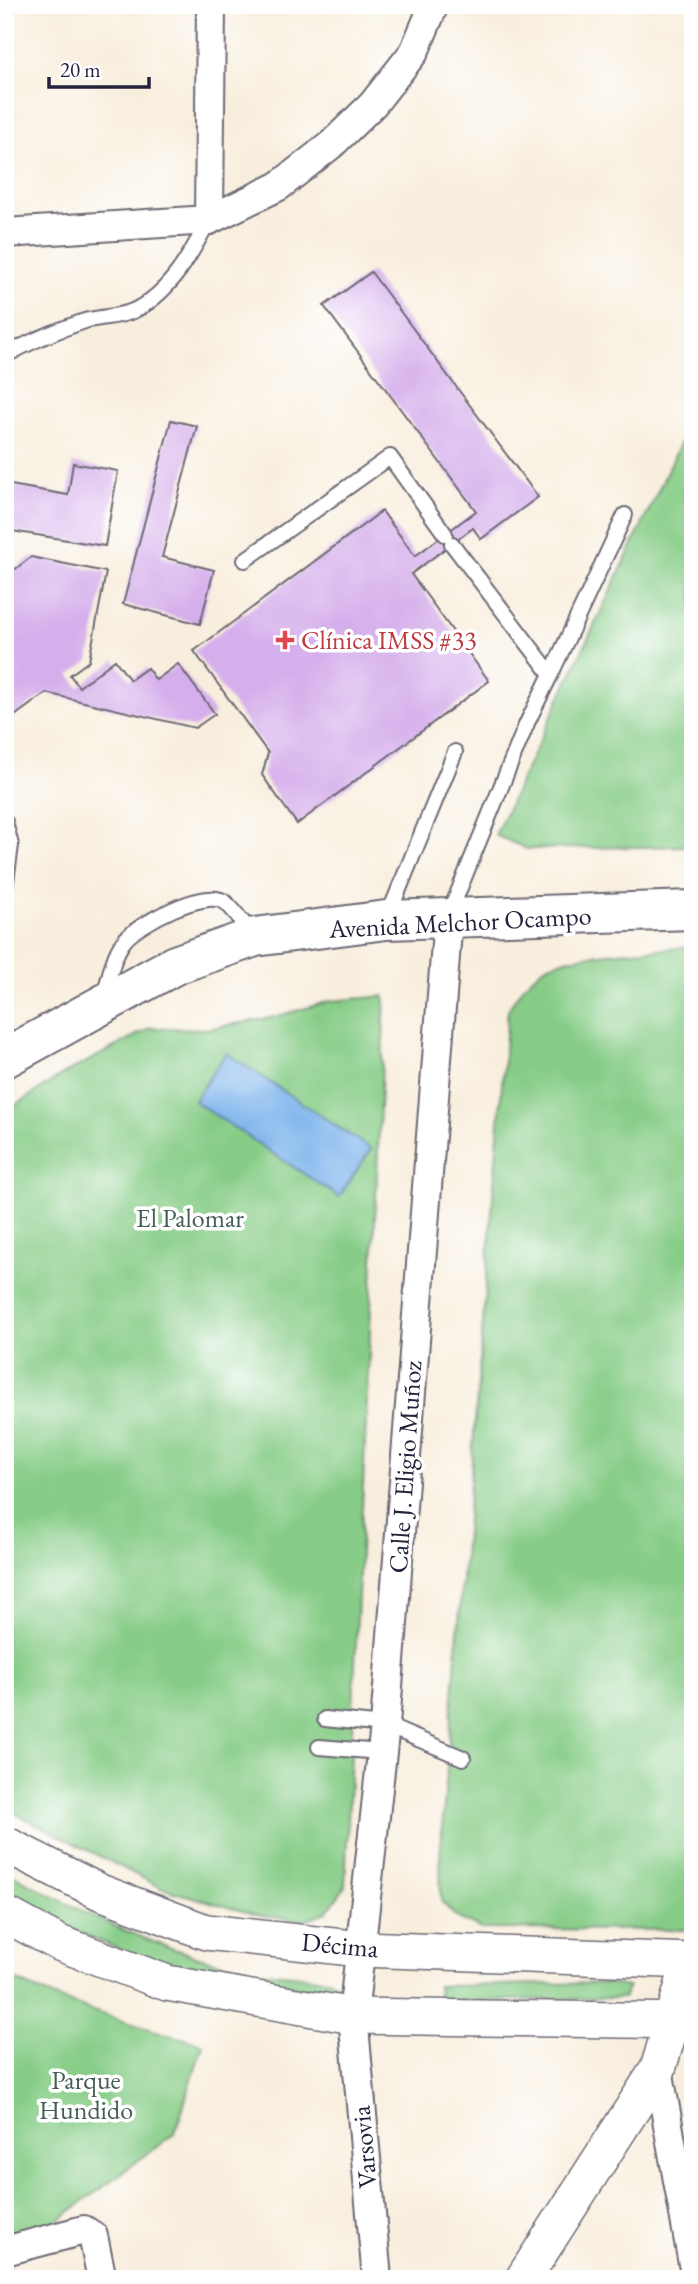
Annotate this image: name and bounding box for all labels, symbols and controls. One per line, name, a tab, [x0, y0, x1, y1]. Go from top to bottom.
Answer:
scale bar	[49, 46, 149, 90]
text: 20 m	[60, 56, 101, 83]
place label: Clínica IMSS #33	[301, 623, 477, 657]
marker: Clínica IMSS #33	[275, 630, 295, 650]
street label: Avenida Melchor Ocampo	[327, 898, 592, 946]
park label: El Palomar	[136, 1201, 244, 1235]
street label: Calle J. Eligio Muñoz	[381, 1359, 429, 1574]
street label: Décima	[300, 1925, 380, 1965]
park label: Parque Hundido	[39, 2063, 133, 2127]
street label: Varsovia	[343, 2104, 385, 2190]

